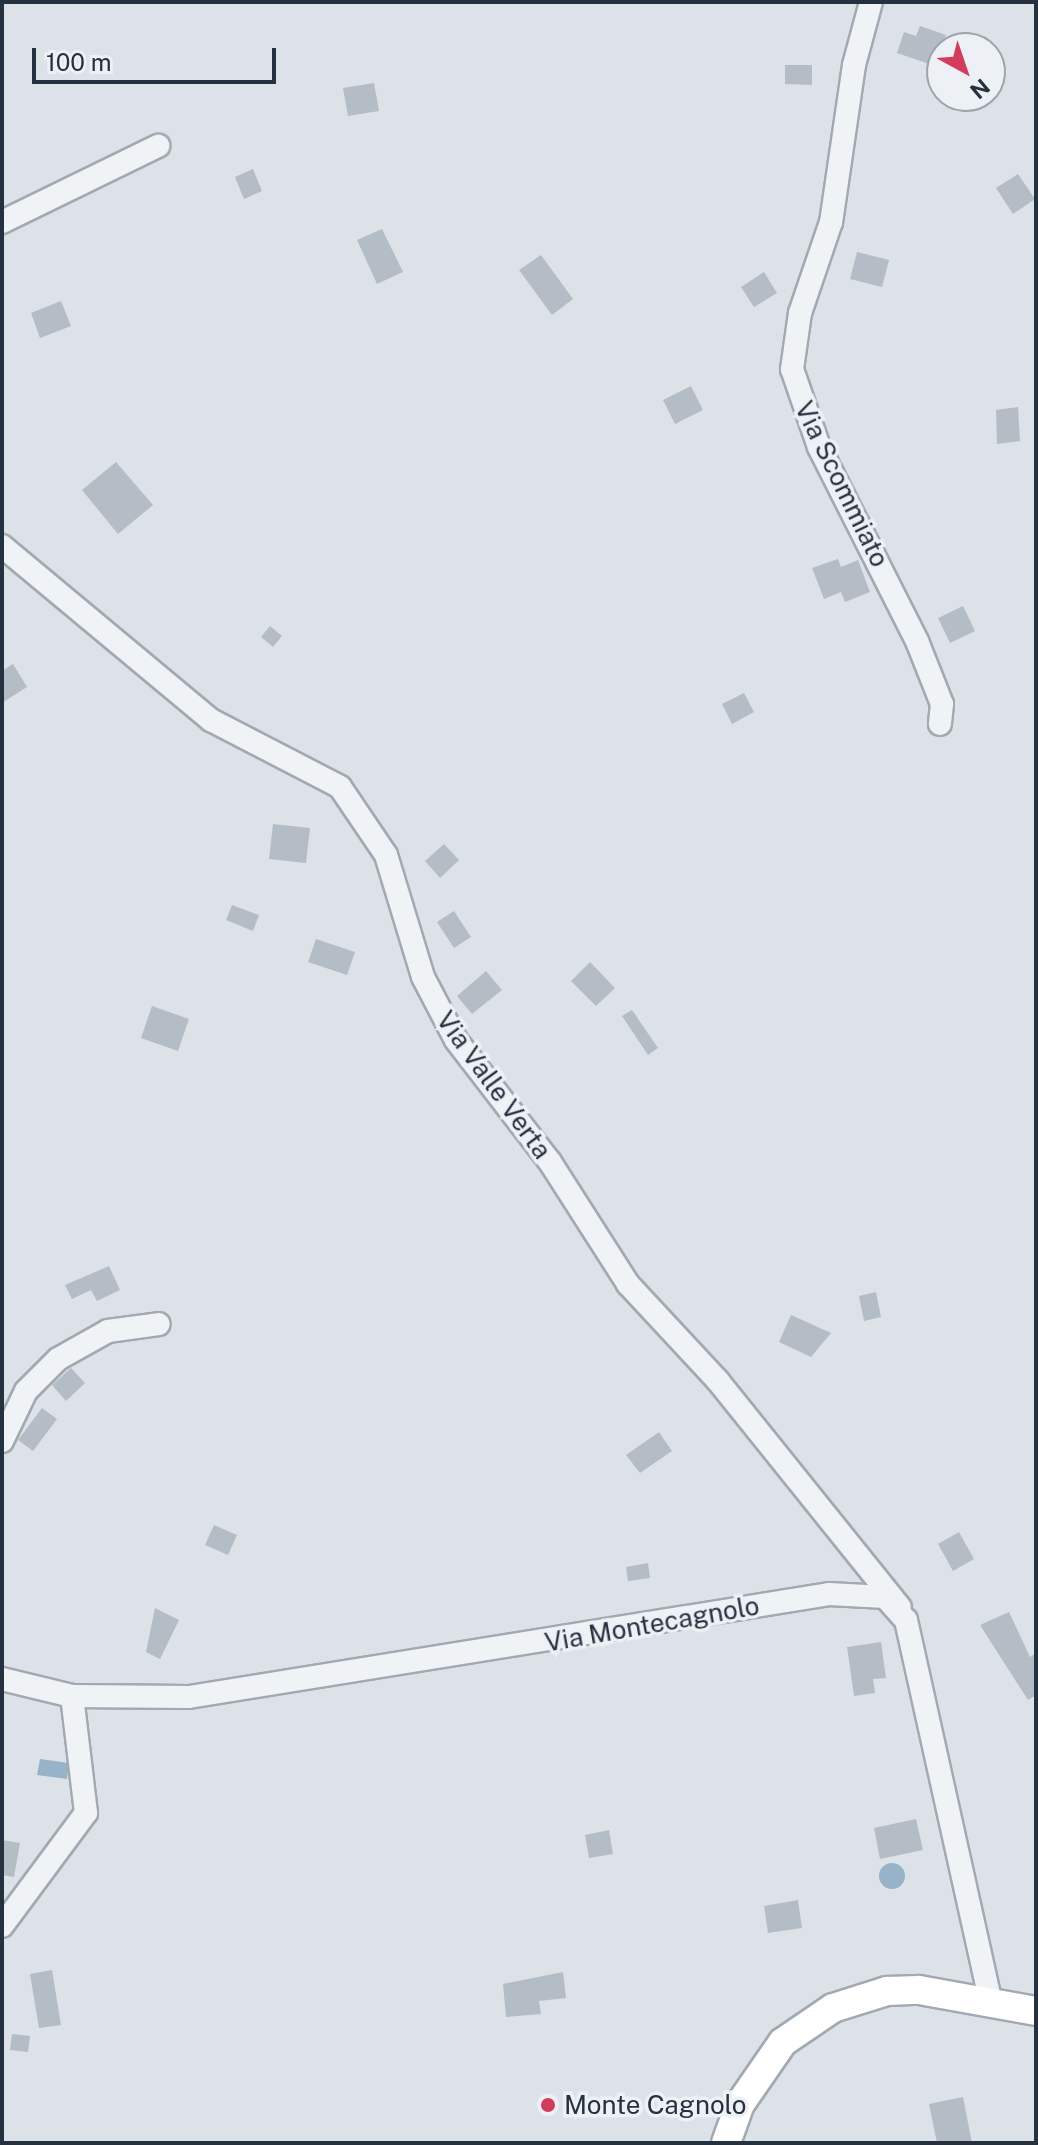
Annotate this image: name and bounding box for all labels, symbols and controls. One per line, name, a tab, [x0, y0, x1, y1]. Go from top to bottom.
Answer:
scale bar	[36, 32, 280, 82]
north arrow	[926, 32, 1006, 112]
text: 100 m	[46, 48, 112, 76]
text: N	[965, 73, 995, 104]
street label: Via Scommiato	[788, 396, 896, 572]
street label: Via Valle Verta	[430, 1005, 558, 1165]
street label: Via Montecagnolo	[542, 1590, 762, 1658]
place label: Monte Cagnolo	[564, 2089, 747, 2121]
marker: Monte Cagnolo	[539, 2096, 557, 2114]

